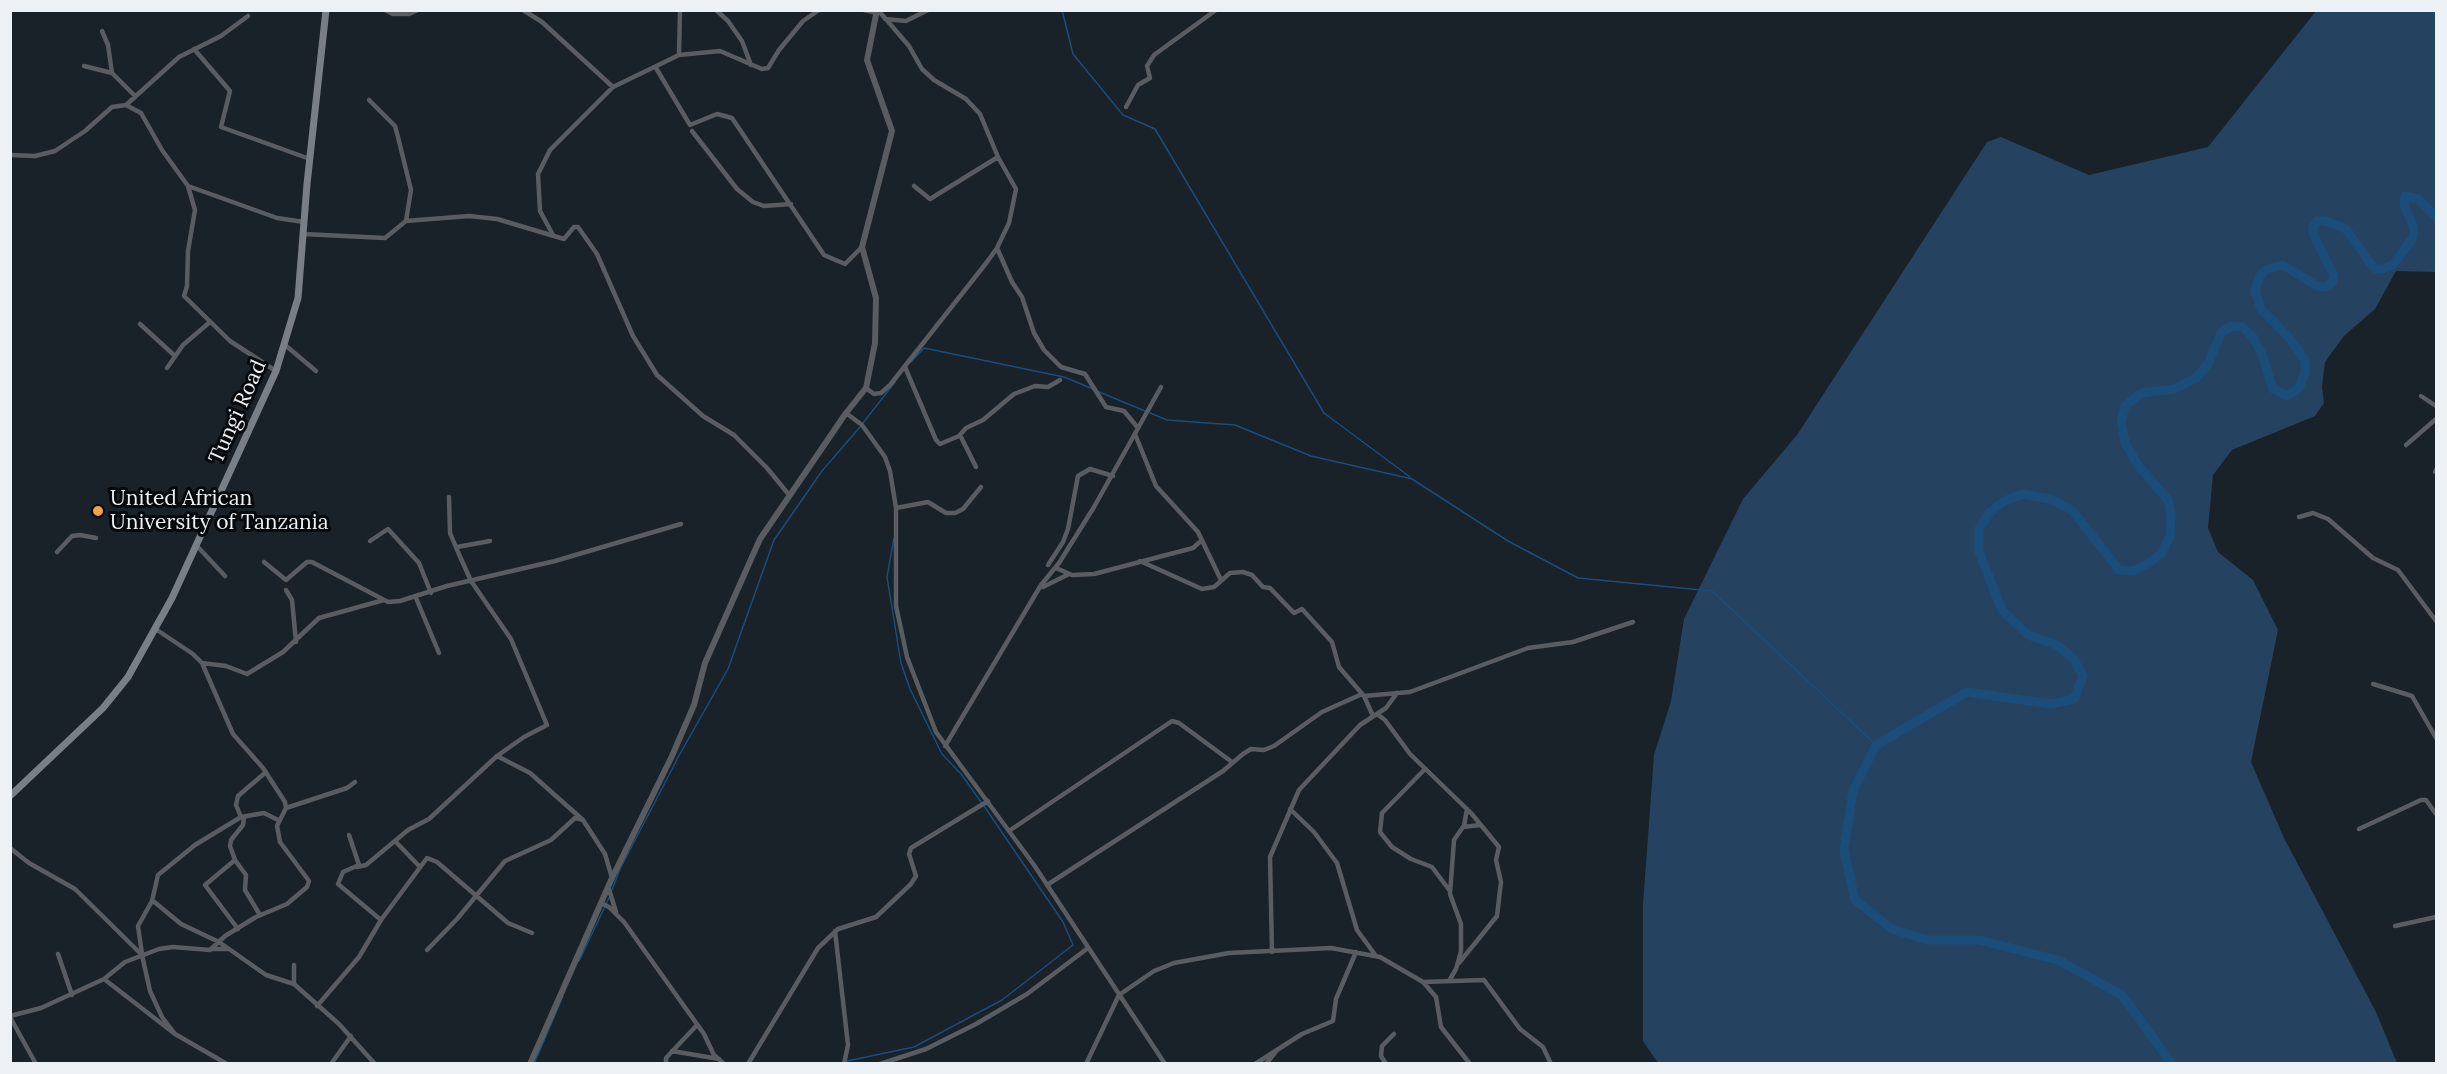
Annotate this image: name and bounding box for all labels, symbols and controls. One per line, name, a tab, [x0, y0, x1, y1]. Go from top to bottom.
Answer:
street label: Tungi Road	[204, 356, 272, 468]
place label: United African University of Tanzania	[110, 486, 329, 536]
marker: United African University of Tanzania	[91, 504, 105, 518]

